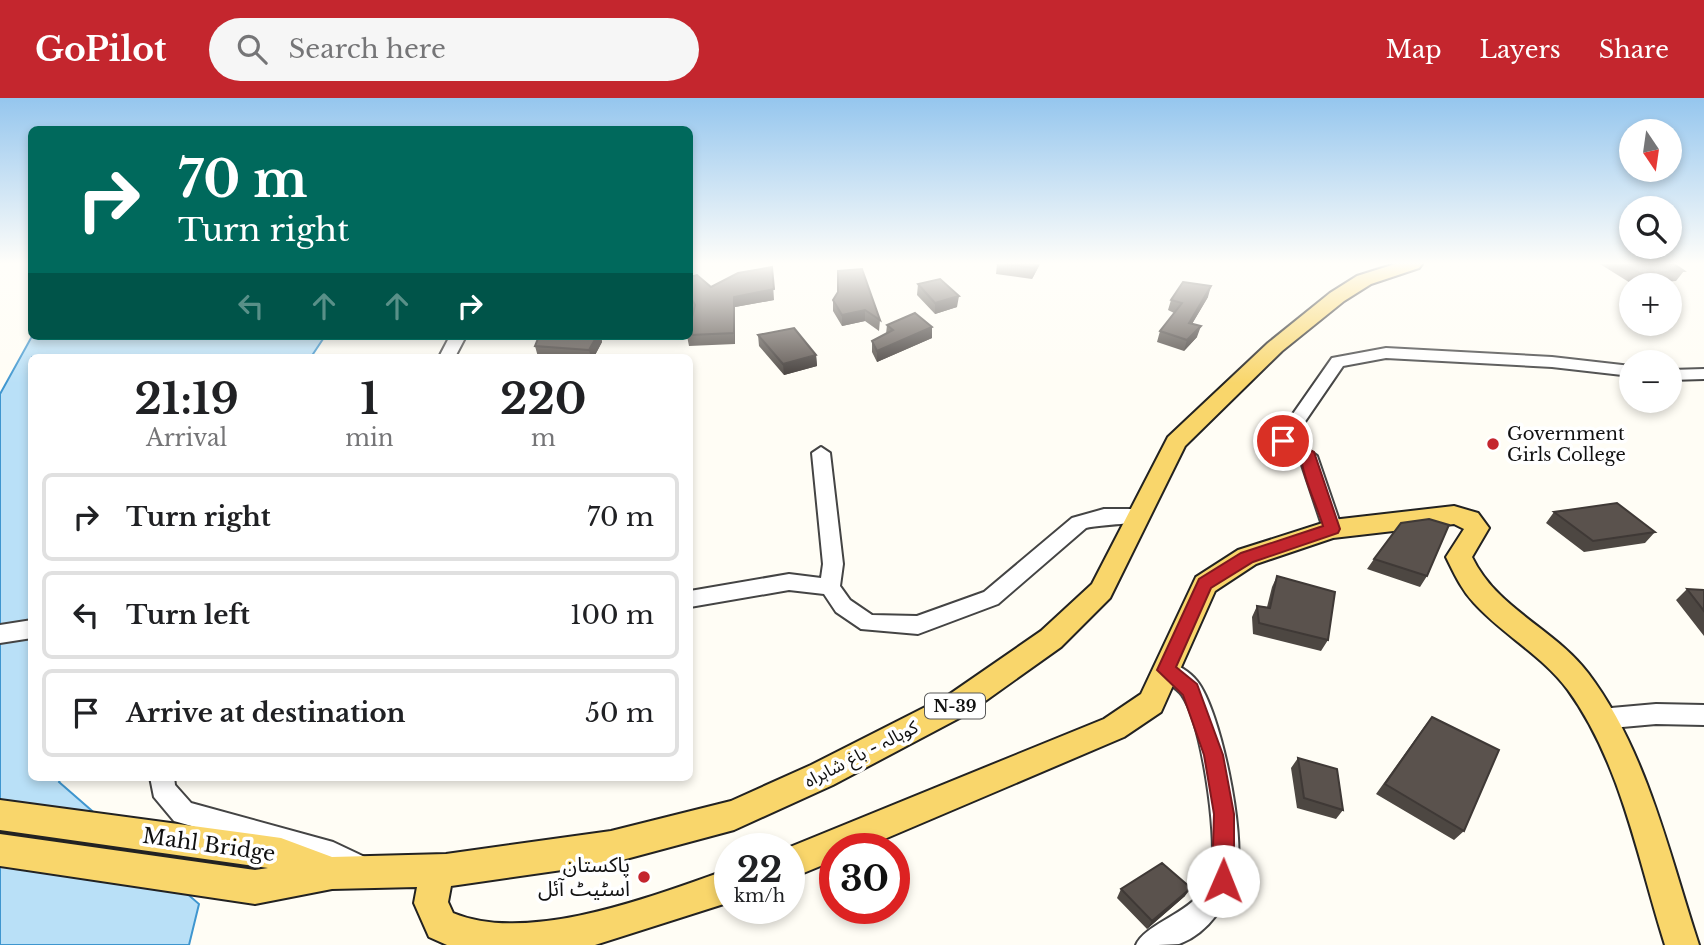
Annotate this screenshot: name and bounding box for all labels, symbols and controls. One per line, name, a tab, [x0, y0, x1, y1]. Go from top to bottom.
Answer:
search box	[209, 18, 699, 81]
text: GoPilot	[35, 29, 167, 70]
icon: search	[233, 30, 271, 68]
text: Search here	[289, 33, 446, 65]
text: Map	[1386, 35, 1442, 64]
text: Layers	[1480, 35, 1561, 64]
text: Share	[1599, 35, 1669, 64]
north arrow	[1619, 119, 1682, 182]
map controls	[1619, 119, 1682, 413]
text: 70 m	[178, 149, 308, 210]
icon: right	[63, 154, 154, 245]
button: search	[1619, 196, 1682, 259]
text: Turn right	[178, 210, 349, 250]
button: +	[1619, 273, 1682, 336]
icon: left	[232, 287, 270, 325]
icon: ahead	[305, 287, 343, 325]
icon: ahead	[378, 287, 416, 325]
icon: right	[451, 287, 489, 325]
button: −	[1619, 350, 1682, 413]
text: 21:19	[135, 373, 239, 425]
text: 1	[360, 373, 379, 425]
text: 220	[500, 373, 586, 425]
pin	[1253, 411, 1313, 471]
icon: arrive	[1264, 422, 1302, 460]
place label: Government Girls College	[1507, 423, 1626, 466]
text: Arrival	[146, 424, 227, 452]
text: min	[345, 424, 394, 452]
text: m	[531, 424, 556, 452]
marker: Government Girls College	[1485, 436, 1501, 452]
icon: right	[67, 498, 105, 536]
text: Turn right	[126, 501, 271, 533]
text: 70 m	[587, 501, 654, 533]
icon: left	[67, 596, 105, 634]
text: Turn left	[126, 599, 250, 631]
text: 100 m	[570, 599, 654, 631]
icon: arrive	[67, 694, 105, 732]
road number: N-39	[925, 694, 985, 719]
text: Arrive at destination	[126, 697, 406, 729]
text: 50 m	[585, 697, 654, 729]
street label: کوہالہ - باغ شاہراہ	[800, 716, 923, 795]
street label: Mahl Bridge	[141, 823, 277, 867]
speed limit sign: 30	[819, 833, 910, 924]
position arrow	[1186, 844, 1260, 918]
text: 22	[737, 848, 782, 891]
place label: پاکستان اسٹیٹ آئل	[538, 852, 630, 902]
marker: پاکستان اسٹیٹ آئل	[636, 869, 652, 885]
text: km/h	[734, 885, 785, 907]

